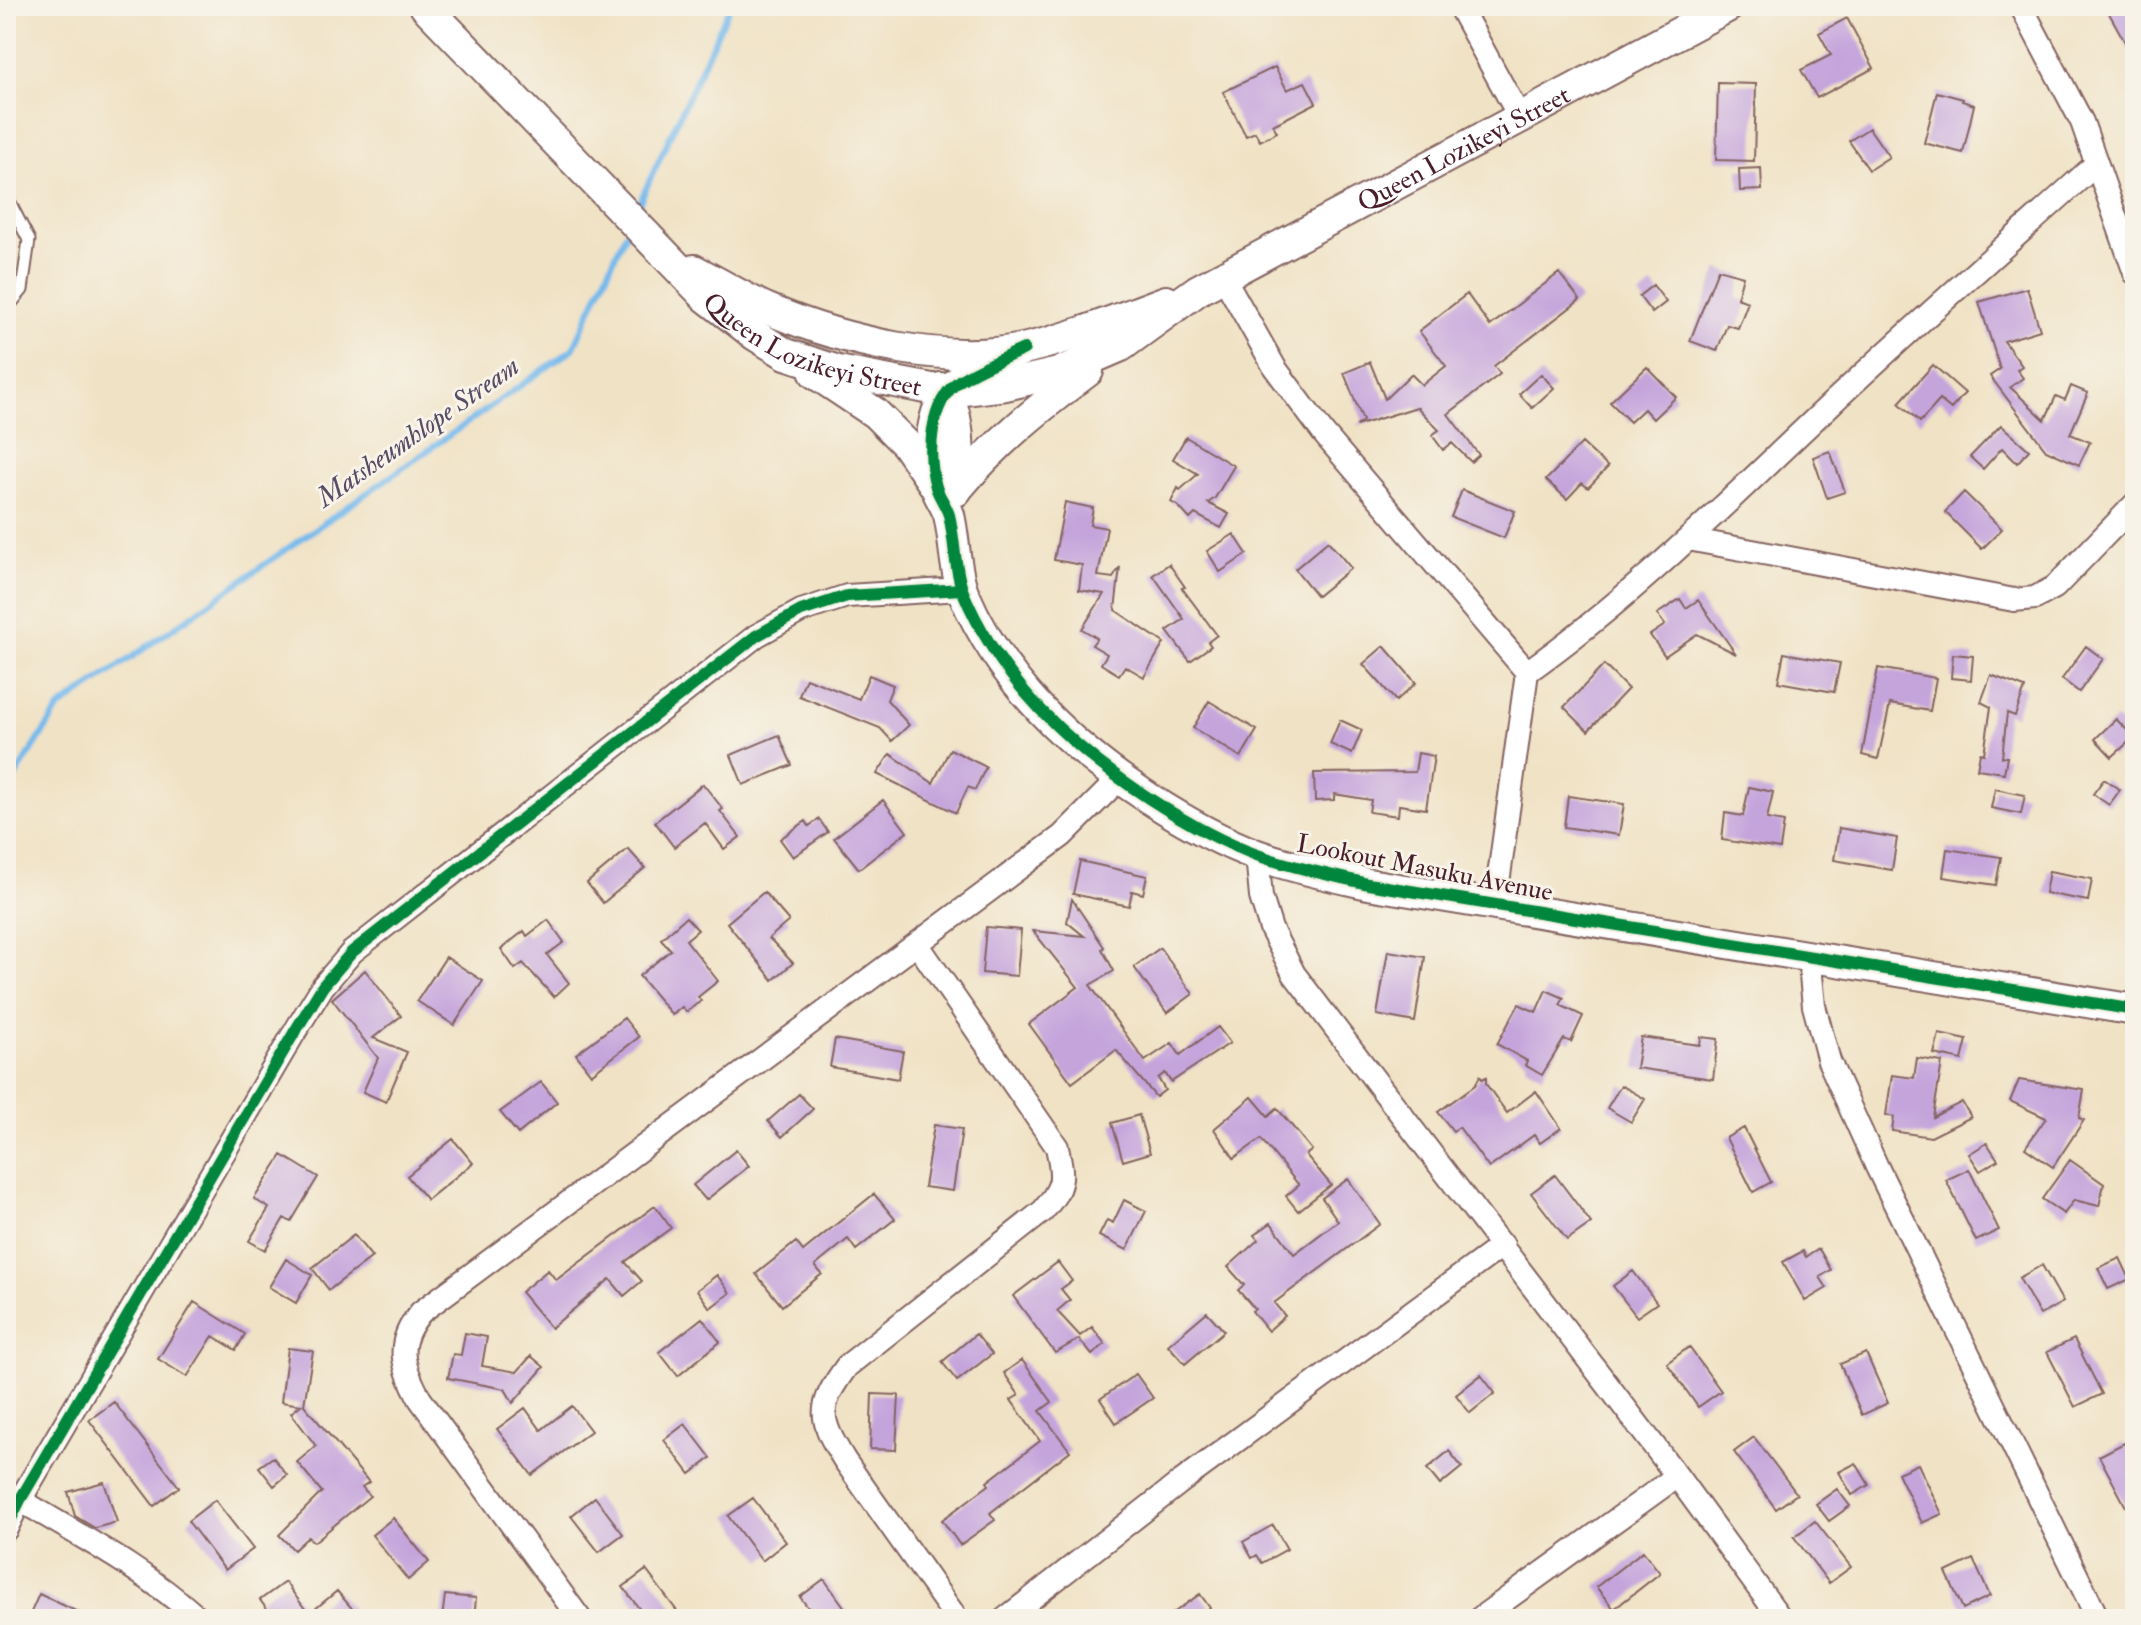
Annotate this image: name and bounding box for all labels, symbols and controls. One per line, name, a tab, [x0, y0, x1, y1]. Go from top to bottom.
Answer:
street label: Queen Lozikeyi Street	[1352, 79, 1576, 219]
street label: Queen Lozikeyi Street	[697, 286, 924, 404]
water label: Matsheumhlope Stream	[308, 349, 526, 516]
street label: Lookout Masuku Avenue	[1294, 827, 1556, 909]

